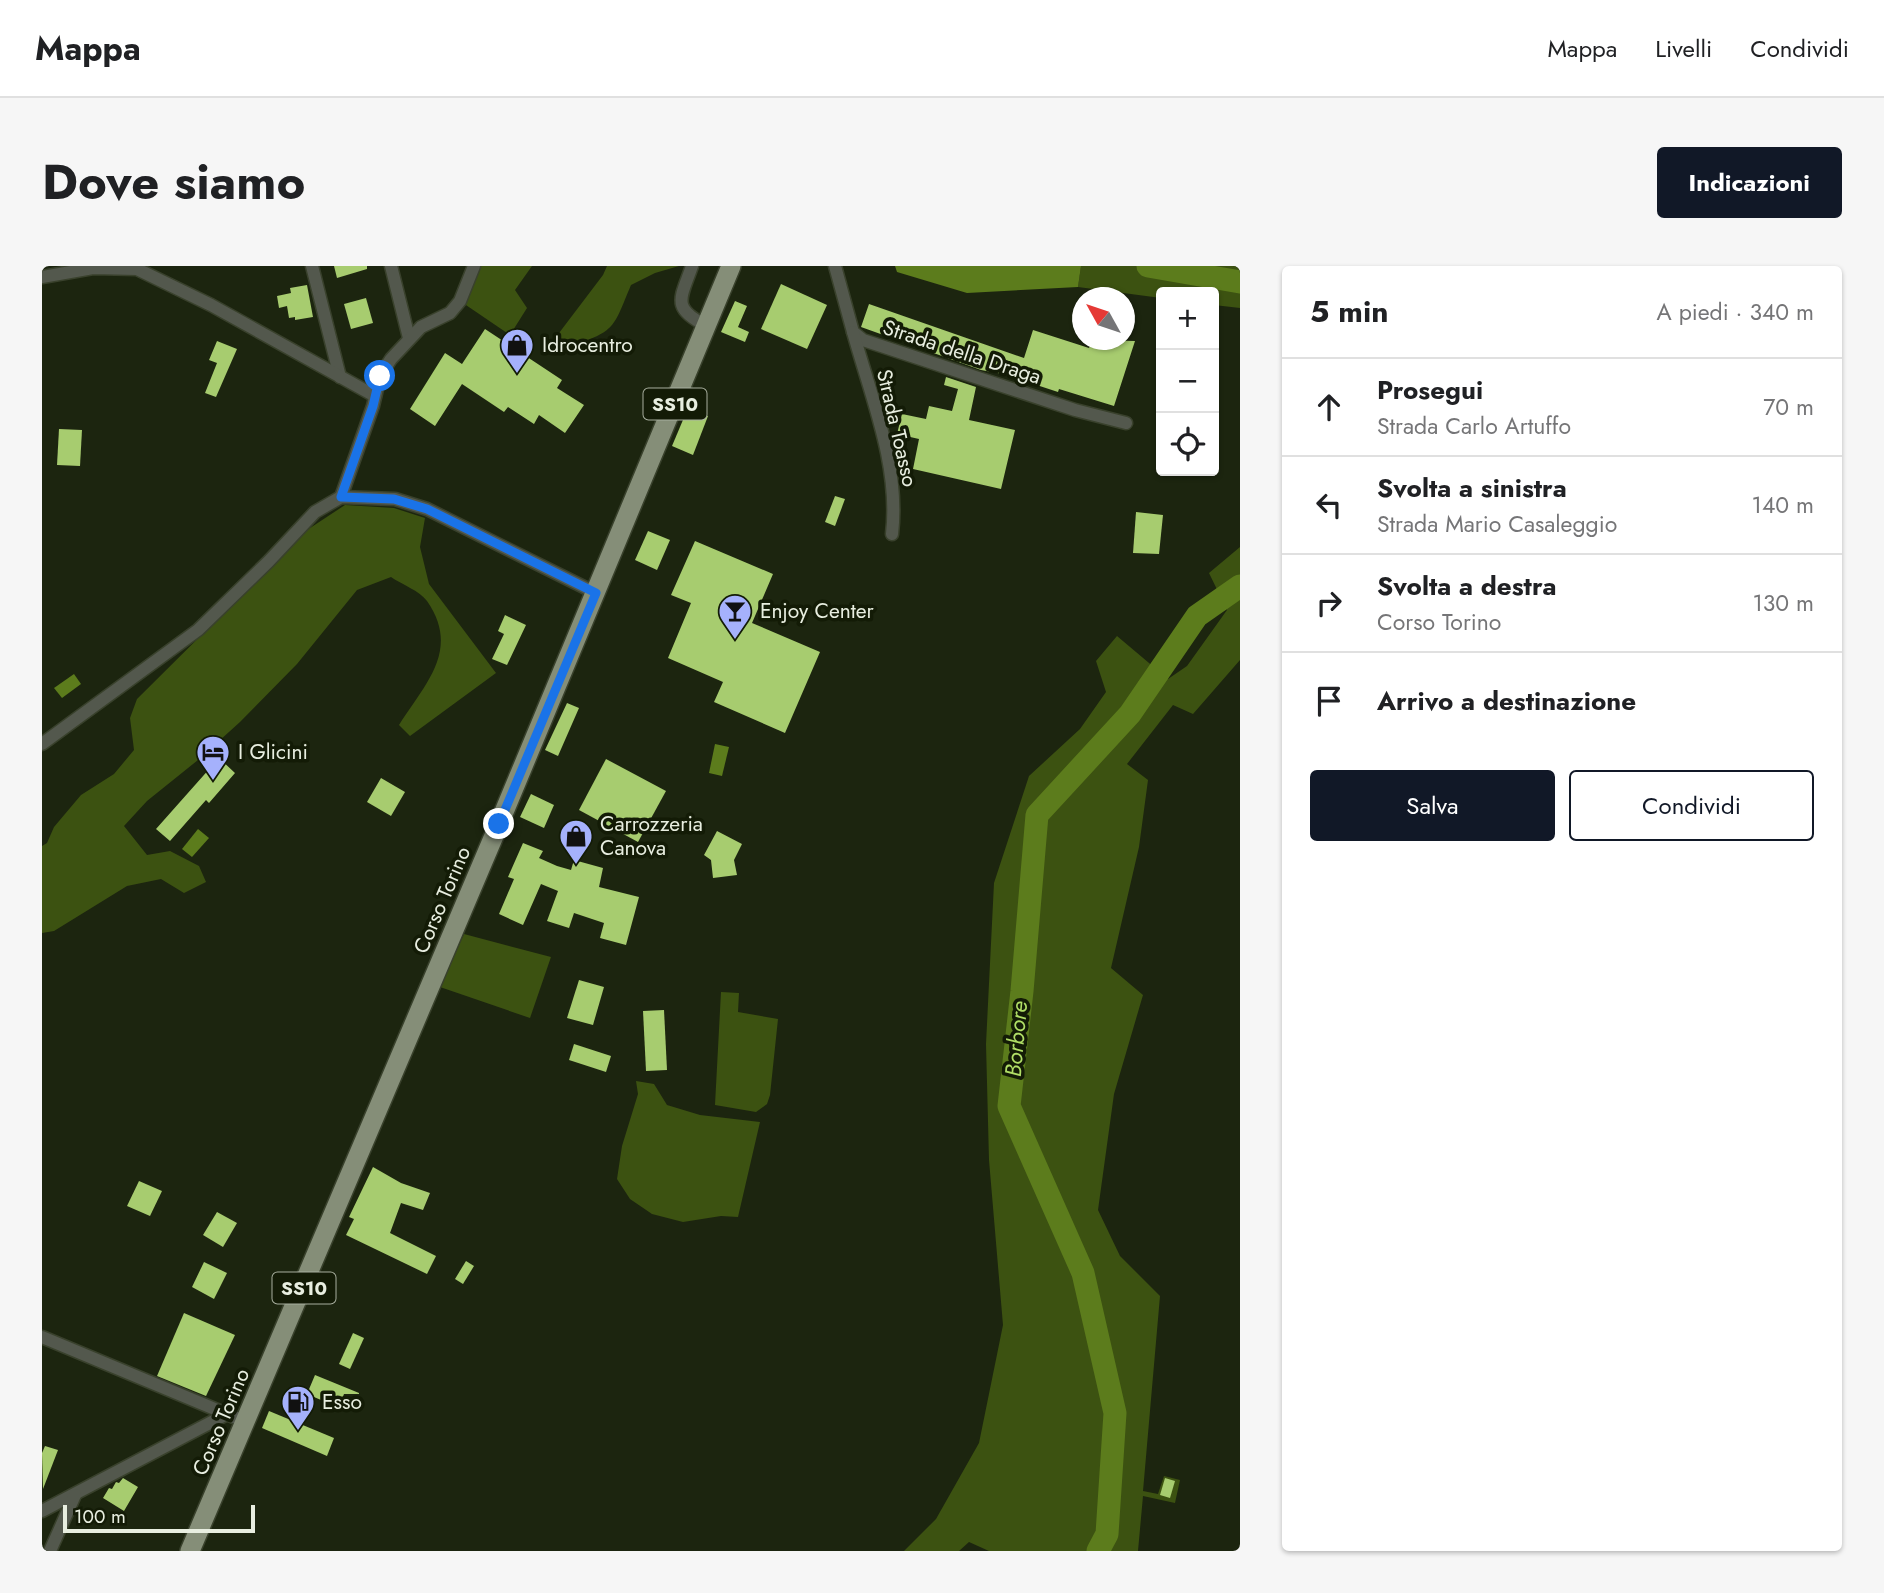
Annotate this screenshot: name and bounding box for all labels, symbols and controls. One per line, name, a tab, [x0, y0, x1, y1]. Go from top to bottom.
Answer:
text: Mappa	[35, 25, 141, 72]
text: Mappa	[1547, 31, 1617, 66]
text: Livelli	[1655, 31, 1712, 66]
text: Condividi	[1750, 31, 1849, 66]
text: Dove siamo	[42, 147, 305, 217]
button: Indicazioni	[1657, 147, 1842, 218]
north arrow	[1072, 287, 1135, 350]
map controls	[1156, 287, 1219, 476]
button: +	[1156, 287, 1219, 350]
text: 5 min	[1310, 290, 1388, 333]
text: A piedi · 340 m	[1657, 295, 1814, 329]
street label: Strada della Draga	[879, 312, 1045, 392]
shop icon: Idrocentro	[498, 326, 536, 375]
place label: Idrocentro	[542, 330, 633, 360]
button: −	[1156, 350, 1219, 413]
route start	[364, 360, 395, 391]
street label: Strada Toasso	[869, 366, 925, 490]
text: Prosegui	[1377, 371, 1483, 409]
road number: SS10	[644, 388, 706, 420]
icon: ahead	[1310, 388, 1348, 426]
text: 70 m	[1763, 390, 1814, 424]
text: Strada Carlo Artuffo	[1377, 409, 1571, 443]
button: locate	[1156, 413, 1219, 476]
text: Svolta a sinistra	[1377, 469, 1567, 507]
icon: left	[1310, 486, 1348, 524]
text: 140 m	[1752, 488, 1814, 522]
text: Strada Mario Casaleggio	[1377, 507, 1617, 541]
text: Svolta a destra	[1377, 567, 1557, 605]
icon: right	[1310, 584, 1348, 622]
text: 130 m	[1752, 586, 1814, 620]
bar icon: Enjoy Center	[716, 592, 754, 641]
place label: Enjoy Center	[760, 596, 875, 626]
text: Corso Torino	[1377, 605, 1501, 639]
icon: arrive	[1310, 682, 1348, 720]
text: Arrivo a destinazione	[1377, 682, 1636, 720]
hotel icon: I Glicini	[194, 733, 232, 782]
place label: I Glicini	[238, 737, 308, 767]
button: Salva	[1310, 770, 1555, 841]
button: Condividi	[1569, 770, 1814, 841]
route end	[483, 808, 514, 839]
place label: Carrozzeria Canova	[600, 809, 703, 863]
shop icon: Carrozzeria Canova	[557, 817, 595, 866]
street label: Corso Torino	[406, 842, 478, 958]
water label: Borbore	[996, 999, 1036, 1078]
road number: SS10	[272, 1272, 336, 1304]
street label: Corso Torino	[185, 1364, 257, 1480]
fuel station icon: Esso	[279, 1383, 317, 1432]
place label: Esso	[322, 1387, 362, 1417]
scale bar	[63, 1502, 256, 1534]
text: 100 m	[74, 1503, 126, 1530]

